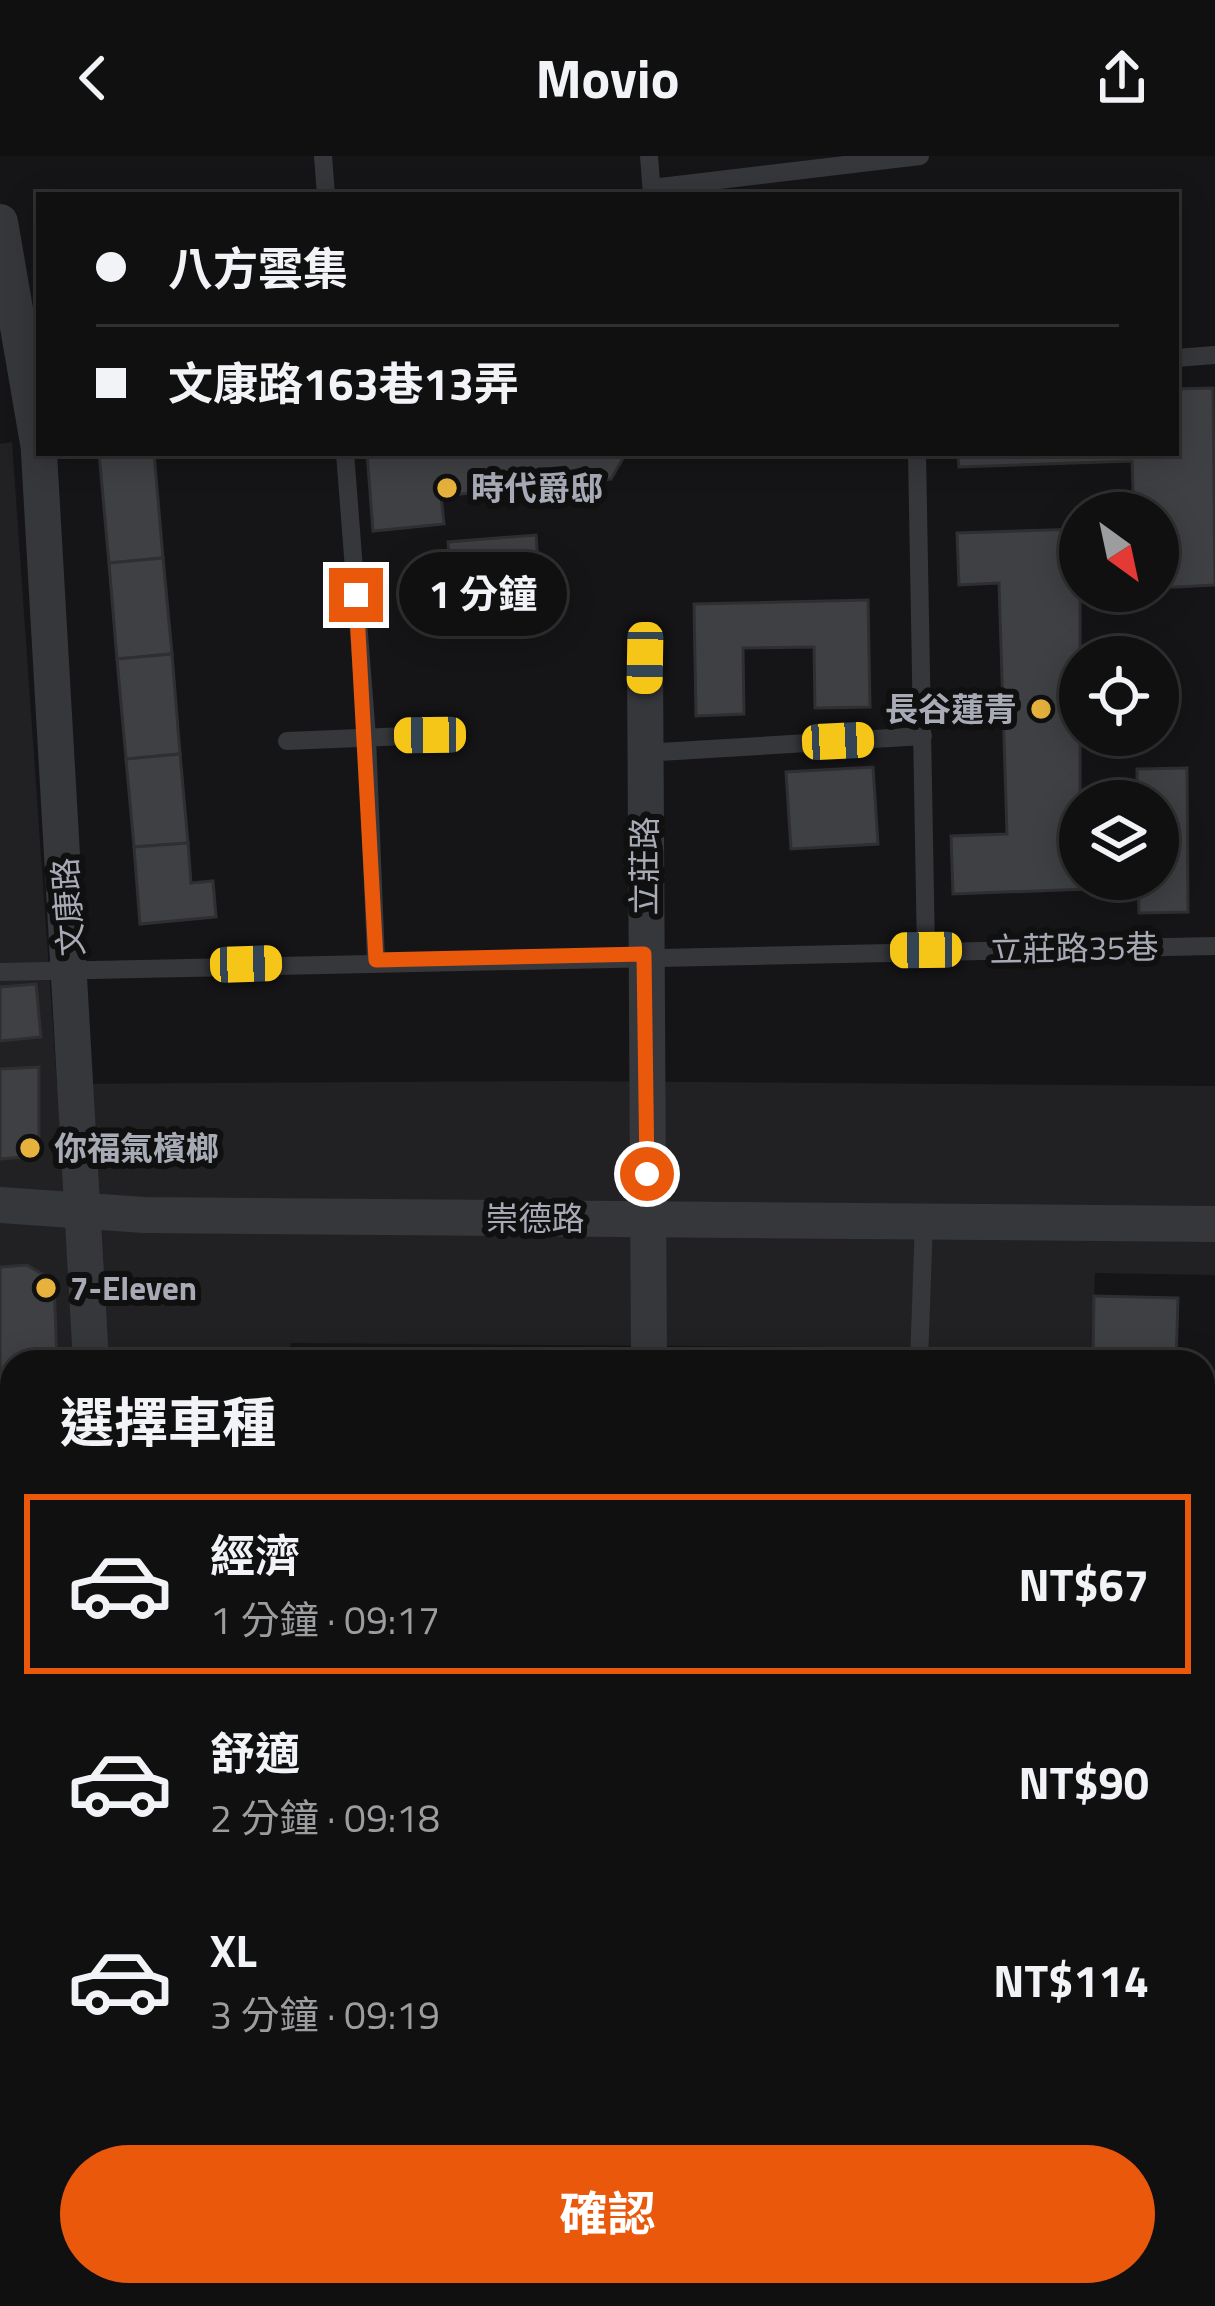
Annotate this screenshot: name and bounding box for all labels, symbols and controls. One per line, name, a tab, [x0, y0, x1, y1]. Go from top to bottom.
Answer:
text: Movio	[536, 37, 679, 119]
icon: back	[60, 45, 126, 111]
icon: share	[1089, 45, 1155, 111]
text: 八方雲集	[168, 234, 348, 302]
text: 文康路163巷13弄	[168, 349, 519, 417]
place label: 時代爵邸	[471, 463, 603, 513]
marker: 時代爵邸	[434, 475, 460, 501]
north arrow	[1059, 492, 1179, 612]
map controls	[1059, 492, 1179, 900]
callout: 1 分鐘	[398, 553, 566, 637]
text: 1 分鐘	[429, 564, 537, 623]
route end	[329, 568, 383, 622]
car	[626, 622, 664, 694]
button: locate	[1059, 636, 1179, 756]
place label: 長谷蓮青	[885, 684, 1017, 734]
marker: 長谷蓮青	[1028, 696, 1054, 722]
car	[394, 716, 466, 754]
car	[801, 721, 875, 761]
button: layers	[1059, 780, 1179, 900]
street label: 立莊路	[619, 817, 669, 916]
street label: 文康路	[40, 856, 96, 958]
street label: 立莊路35巷	[989, 922, 1159, 974]
car	[890, 931, 962, 969]
car	[209, 945, 283, 983]
place label: 你福氣檳榔	[54, 1123, 219, 1173]
marker: 你福氣檳榔	[17, 1135, 43, 1161]
route start	[620, 1147, 674, 1201]
street label: 崇德路	[486, 1193, 585, 1243]
place label: 7-Eleven	[70, 1263, 197, 1313]
marker: 7-Eleven	[33, 1275, 59, 1301]
text: 選擇車種	[60, 1381, 276, 1463]
text: 經濟	[210, 1521, 300, 1589]
icon: car	[66, 1530, 174, 1638]
text: NT$67	[1019, 1550, 1149, 1618]
text: 1 分鐘 · 09:17	[210, 1590, 440, 1649]
text: 舒適	[210, 1719, 300, 1787]
icon: car	[66, 1728, 174, 1836]
text: NT$90	[1019, 1748, 1149, 1816]
text: 2 分鐘 · 09:18	[210, 1788, 440, 1847]
text: XL	[210, 1916, 257, 1984]
icon: car	[66, 1926, 174, 2034]
text: NT$114	[993, 1946, 1149, 2014]
text: 3 分鐘 · 09:19	[210, 1985, 440, 2044]
button: 確認	[60, 2145, 1155, 2283]

